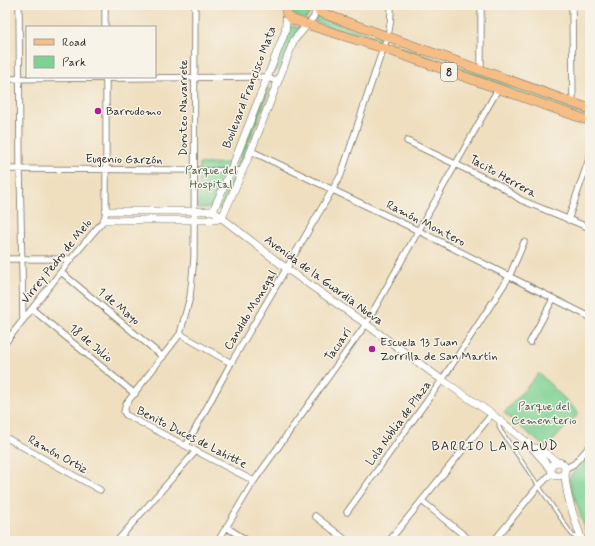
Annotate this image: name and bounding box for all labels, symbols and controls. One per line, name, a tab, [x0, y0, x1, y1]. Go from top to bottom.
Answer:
street label: Boulevard Francisco Mata	[219, 24, 281, 151]
legend	[26, 26, 156, 78]
text: Road	[62, 35, 86, 51]
text: Park	[62, 55, 86, 71]
street label: Doroteo Navarrete	[176, 59, 192, 156]
road number: 8	[441, 63, 457, 81]
place label: Barrodomo	[106, 104, 161, 120]
marker: Barrodomo	[93, 106, 103, 116]
street label: Eugenio Garzón	[85, 151, 163, 169]
street label: Tacito Herrera	[466, 152, 539, 202]
park label: Parque del Hospital	[185, 163, 237, 193]
street label: Ramón Montero	[383, 197, 468, 251]
street label: Virrey Pedro de Melo	[18, 216, 96, 307]
street label: Avenida de la Guardia Nueva	[261, 232, 386, 329]
street label: Candido Monegal	[221, 268, 281, 353]
street label: 1 de Mayo	[94, 284, 143, 329]
street label: 18 de Julio	[65, 321, 115, 367]
street label: Tacuarí	[322, 325, 356, 364]
place label: Escuela 13 Juan Zorrilla de San Martín	[380, 335, 498, 365]
marker: Escuela 13 Juan Zorrilla de San Martín	[367, 344, 377, 354]
street label: Lola Noblia de Plaza	[363, 378, 435, 469]
park label: Parque del Cementerio	[511, 399, 577, 429]
street label: Benito Duces de Lahitte	[134, 403, 250, 473]
street label: Ramón Ortiz	[25, 432, 90, 478]
district label: BARRIO LA SALUD	[431, 438, 559, 455]

